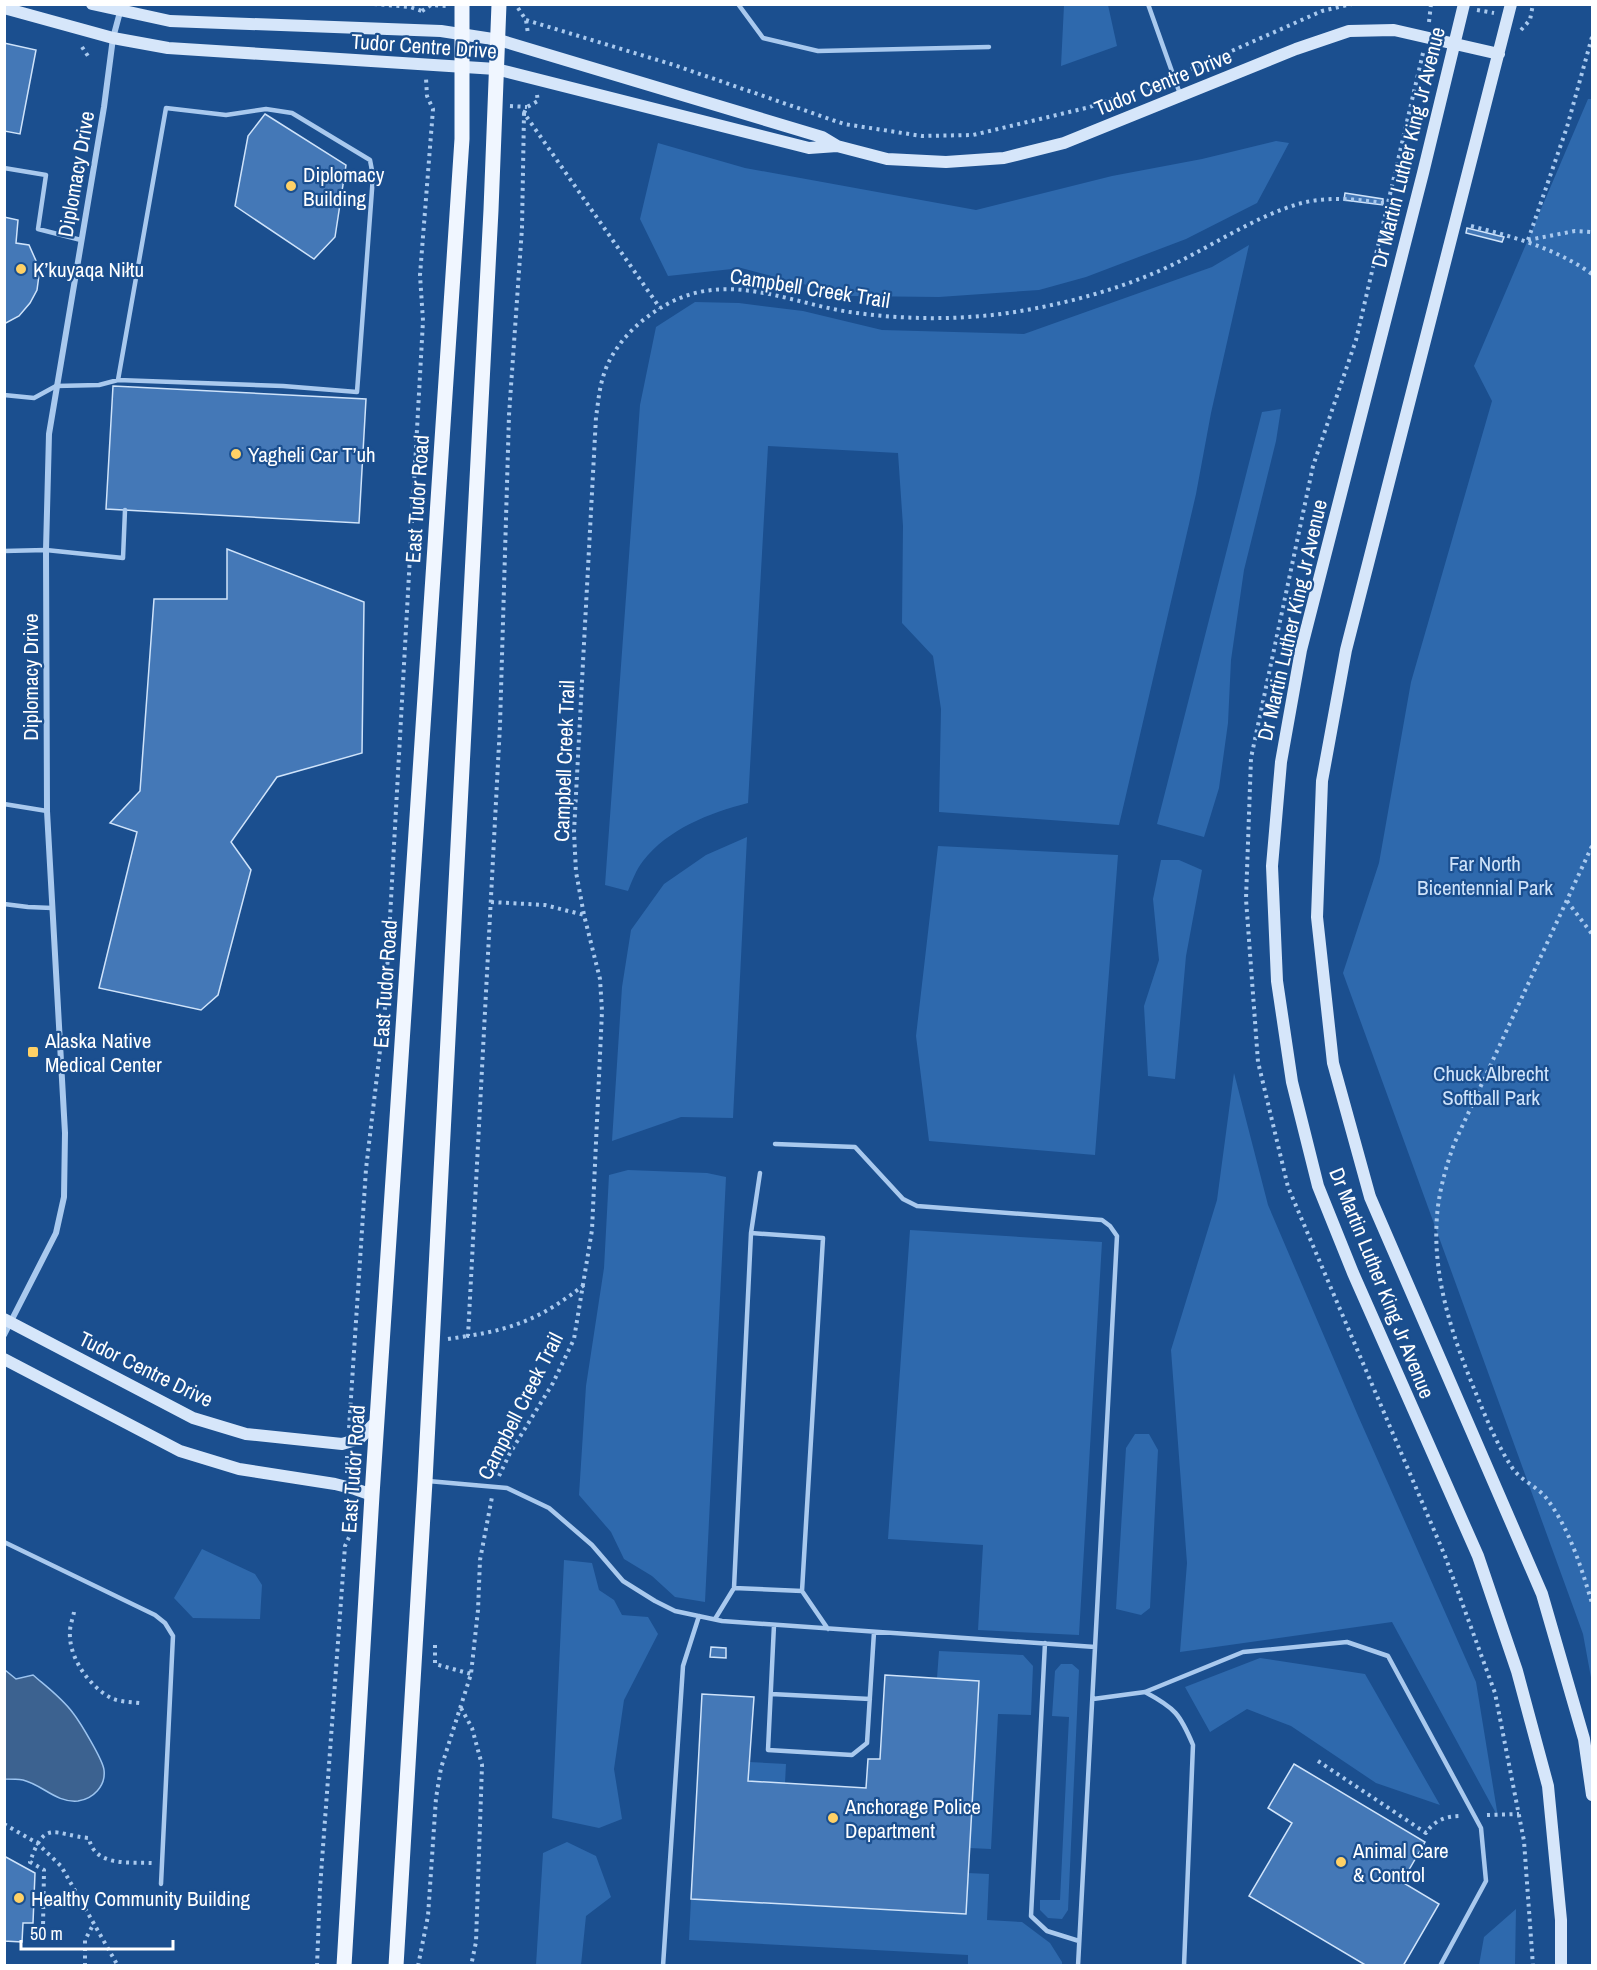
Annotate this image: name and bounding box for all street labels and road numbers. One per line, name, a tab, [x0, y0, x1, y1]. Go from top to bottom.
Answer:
street label: Dr Martin Luther King Jr Avenue	[1364, 24, 1452, 270]
street label: Tudor Centre Drive	[350, 26, 498, 66]
street label: Tudor Centre Drive	[1090, 41, 1236, 123]
street label: Diplomacy Drive	[51, 109, 101, 239]
street label: Campbell Creek Trail	[728, 261, 892, 315]
street label: East Tudor Road	[398, 434, 436, 564]
street label: Dr Martin Luther King Jr Avenue	[1250, 497, 1334, 743]
street label: Diplomacy Drive	[16, 613, 45, 741]
street label: Campbell Creek Trail	[547, 680, 581, 842]
street label: East Tudor Road	[366, 919, 404, 1049]
street label: Dr Martin Luther King Jr Avenue	[1322, 1163, 1442, 1403]
street label: Tudor Centre Drive	[74, 1324, 218, 1414]
street label: Campbell Creek Trail	[470, 1327, 570, 1485]
street label: East Tudor Road	[334, 1404, 372, 1534]

